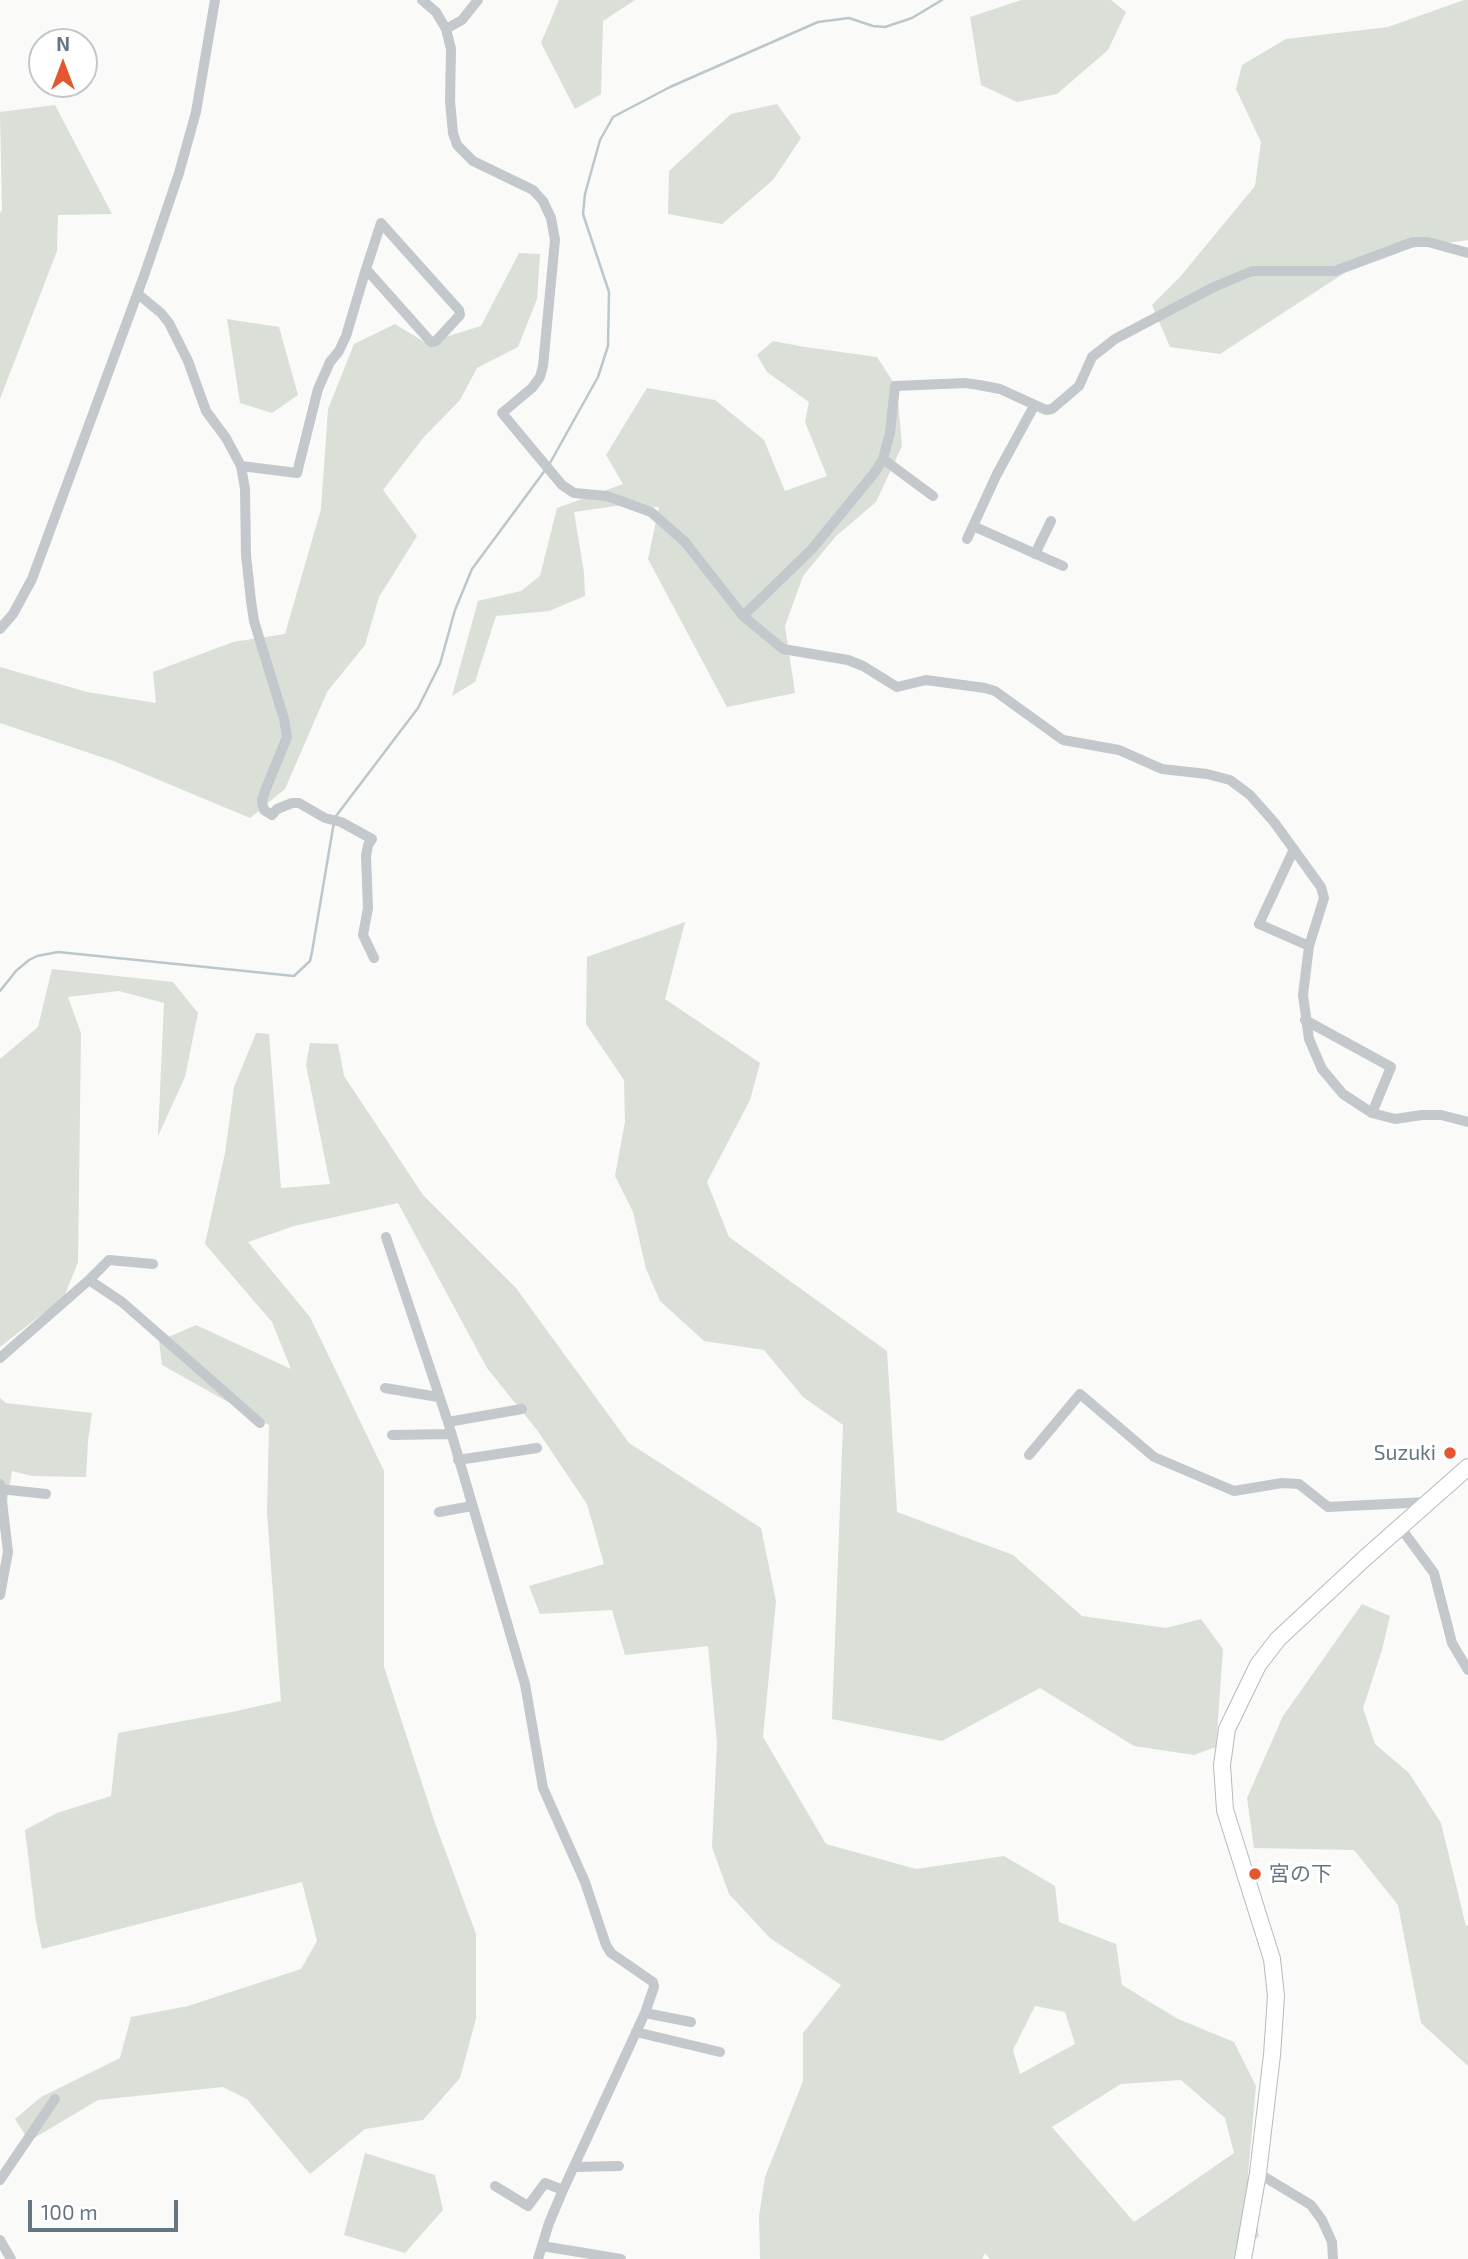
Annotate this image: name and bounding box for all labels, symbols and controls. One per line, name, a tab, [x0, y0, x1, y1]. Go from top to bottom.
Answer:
north arrow	[28, 28, 98, 98]
text: N	[56, 32, 70, 55]
place label: Suzuki	[1374, 1440, 1436, 1466]
marker: Suzuki	[1442, 1445, 1458, 1461]
place label: 宮の下	[1269, 1861, 1332, 1887]
marker: 宮の下	[1247, 1866, 1263, 1882]
scale bar	[32, 2186, 182, 2230]
text: 100 m	[41, 2199, 98, 2224]

